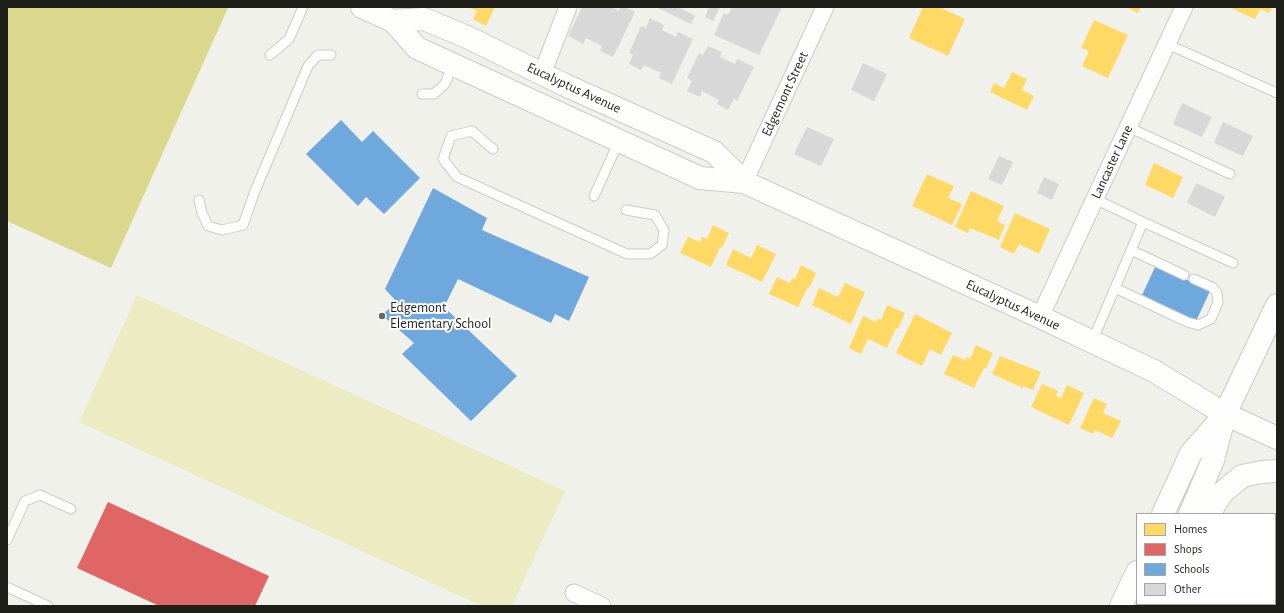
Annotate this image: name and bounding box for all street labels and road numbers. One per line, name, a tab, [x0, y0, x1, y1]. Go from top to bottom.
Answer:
street label: Edgemont Street	[758, 49, 812, 139]
street label: Eucalyptus Avenue	[524, 59, 624, 117]
street label: Lancaster Lane	[1088, 122, 1136, 202]
street label: Eucalyptus Avenue	[963, 276, 1063, 334]

